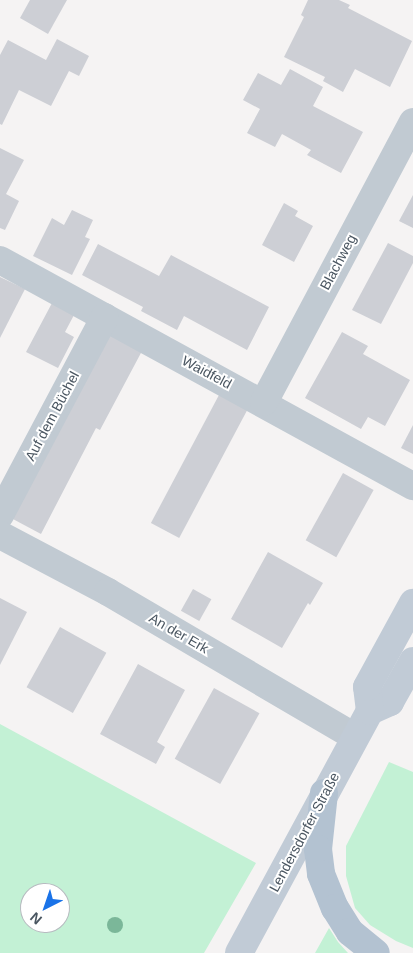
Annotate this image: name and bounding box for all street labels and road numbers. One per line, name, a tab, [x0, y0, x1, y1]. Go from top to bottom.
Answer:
street label: Blachweg	[316, 231, 360, 293]
street label: Waidfeld	[179, 352, 235, 392]
street label: Auf dem Büchel	[21, 368, 83, 464]
street label: An der Erk	[146, 609, 212, 657]
street label: Lendersdorfer Straße	[265, 769, 343, 895]

